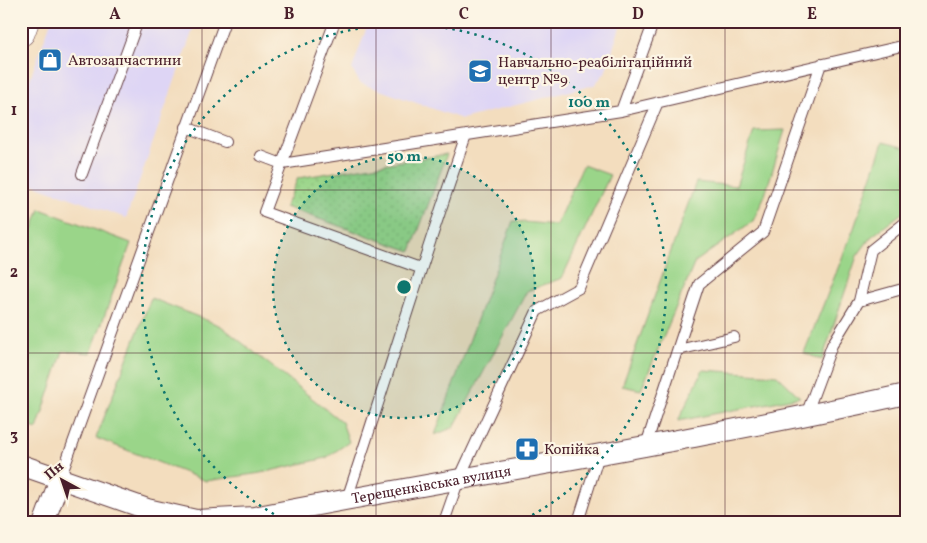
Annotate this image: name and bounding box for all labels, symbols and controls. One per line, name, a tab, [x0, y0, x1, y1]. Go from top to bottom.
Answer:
text: A	[109, 4, 121, 26]
text: B	[284, 4, 295, 26]
text: C	[459, 4, 469, 26]
text: D	[632, 4, 644, 26]
text: E	[807, 4, 817, 26]
shop icon: Автозапчастини	[37, 47, 63, 73]
place label: Автозапчастини	[68, 51, 181, 72]
place label: Навчально-реабілітаційний центр №9	[498, 53, 692, 91]
school or university icon: Навчально-реабілітаційний центр №9	[467, 58, 493, 84]
text: 100 m	[568, 93, 611, 114]
text: 1	[11, 100, 17, 122]
text: 50 m	[387, 147, 421, 168]
text: 2	[10, 262, 18, 284]
centre of rings	[395, 278, 413, 296]
text: 3	[10, 425, 18, 447]
pharmacy icon: Копійка	[514, 436, 540, 462]
place label: Копійка	[544, 440, 599, 461]
north arrow	[38, 456, 88, 506]
text: Пн	[41, 458, 68, 485]
street label: Терещенківська вулиця	[350, 461, 513, 510]

